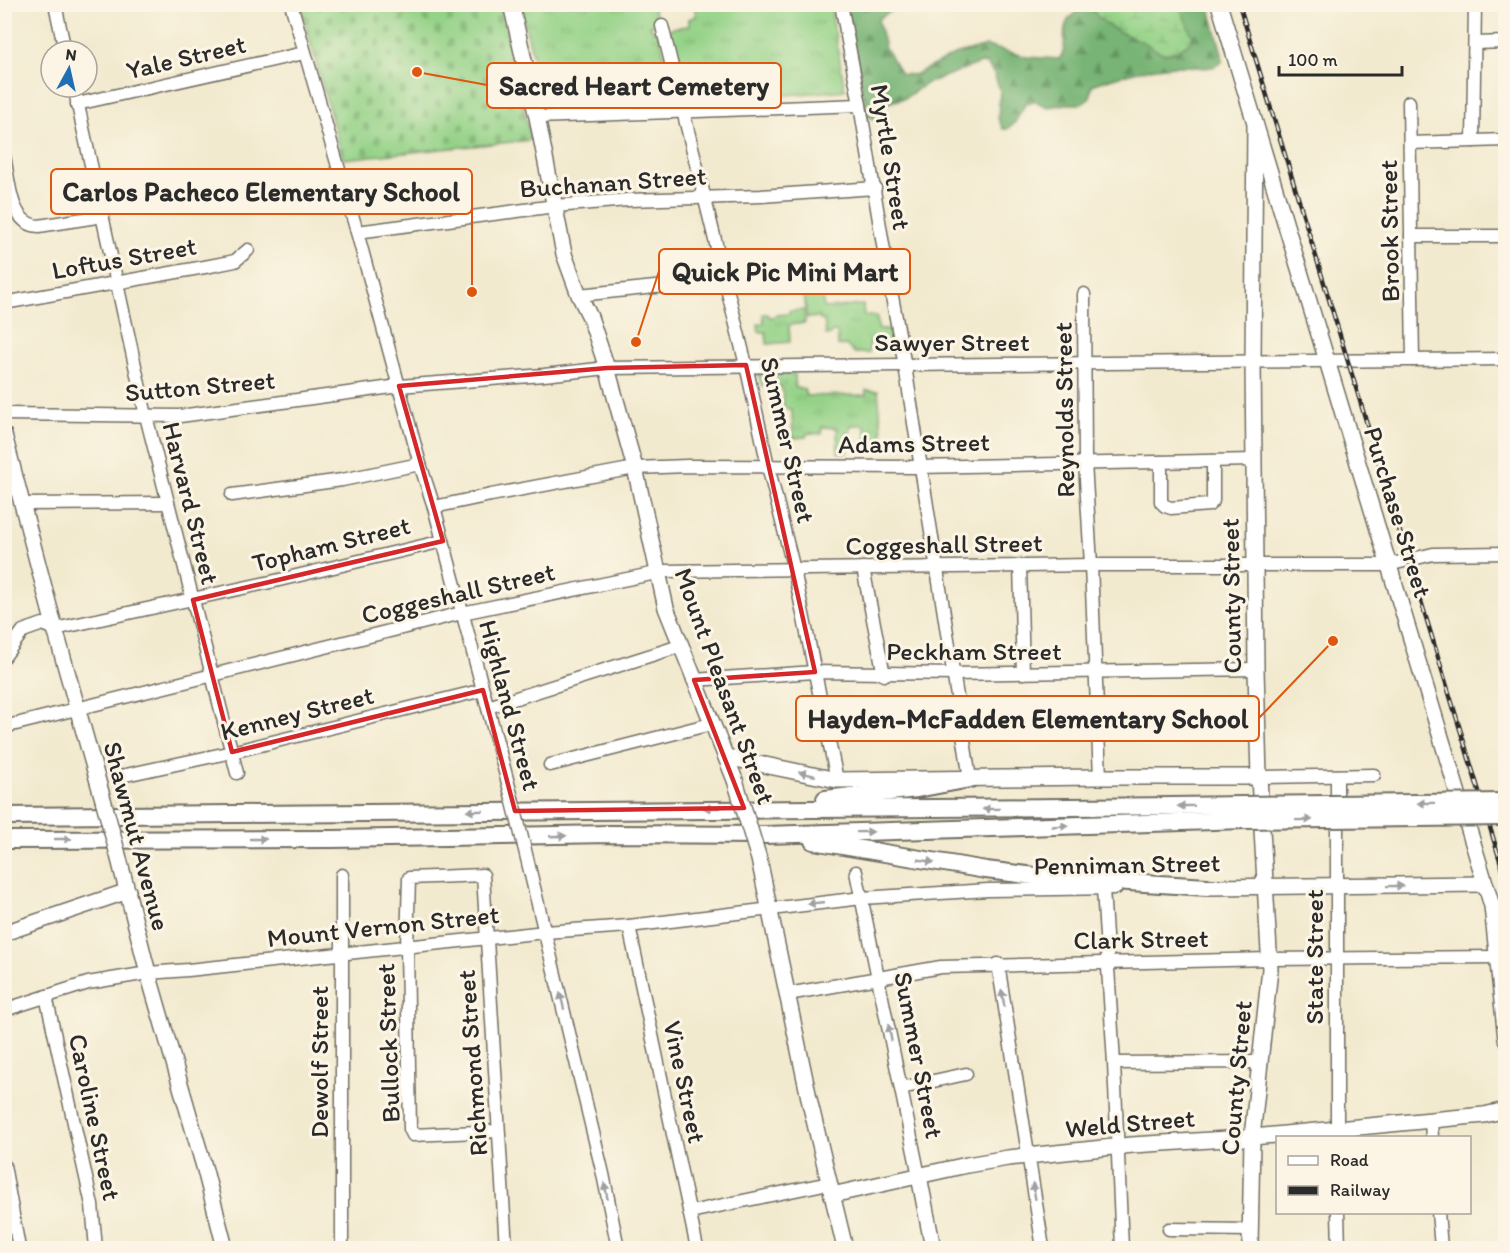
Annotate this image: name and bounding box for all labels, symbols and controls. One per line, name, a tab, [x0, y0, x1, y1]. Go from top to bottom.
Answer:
street label: Yale Street	[123, 28, 249, 86]
north arrow	[39, 39, 99, 99]
scale bar	[1279, 39, 1402, 77]
text: N	[64, 44, 78, 65]
text: 100 m	[1288, 49, 1338, 71]
callout: Sacred Heart Cemetery	[487, 63, 781, 108]
text: Sacred Heart Cemetery	[499, 69, 769, 102]
street label: Myrtle Street	[864, 82, 918, 232]
street label: Buchanan Street	[518, 159, 708, 204]
street label: Brook Street	[1372, 159, 1406, 302]
callout: Carlos Pacheco Elementary School	[51, 169, 472, 214]
text: Carlos Pacheco Elementary School	[62, 175, 460, 208]
street label: Loftus Street	[49, 229, 199, 286]
callout: Quick Pic Mini Mart	[659, 249, 910, 294]
text: Quick Pic Mini Mart	[672, 255, 898, 288]
street label: Reynolds Street	[1046, 322, 1082, 498]
street label: Sawyer Street	[874, 326, 1030, 358]
street label: Summer Street	[753, 354, 823, 526]
street label: Sutton Street	[124, 363, 277, 409]
street label: Harvard Street	[155, 418, 227, 588]
street label: Purchase Street	[1357, 423, 1439, 602]
street label: Adams Street	[838, 426, 990, 460]
street label: Topham Street	[249, 509, 414, 579]
street label: County Street	[1214, 518, 1248, 674]
street label: Coggeshall Street	[845, 526, 1043, 562]
street label: Coggeshall Street	[358, 555, 558, 631]
street label: Mount Pleasant Street	[667, 564, 783, 809]
street label: Highland Street	[472, 616, 548, 794]
street label: Peckham Street	[886, 635, 1062, 667]
street label: Kenney Street	[217, 678, 377, 747]
callout: Hayden-McFadden Elementary School	[796, 696, 1259, 741]
text: Hayden-McFadden Elementary School	[808, 702, 1249, 735]
street label: Shawmut Avenue	[96, 738, 178, 934]
one-way arrow	[798, 769, 816, 779]
one-way arrow	[1417, 798, 1436, 808]
one-way arrow	[1176, 801, 1195, 811]
one-way arrow	[702, 804, 721, 813]
one-way arrow	[981, 804, 1000, 813]
one-way arrow	[465, 807, 484, 816]
one-way arrow	[1294, 815, 1313, 824]
one-way arrow	[1051, 821, 1070, 831]
one-way arrow	[856, 827, 875, 837]
one-way arrow	[548, 831, 567, 840]
one-way arrow	[53, 834, 72, 844]
one-way arrow	[248, 834, 267, 844]
street label: Penniman Street	[1033, 846, 1221, 882]
one-way arrow	[917, 857, 936, 866]
one-way arrow	[1386, 881, 1405, 891]
street label: State Street	[1298, 889, 1330, 1025]
street label: Mount Vernon Street	[265, 898, 501, 954]
one-way arrow	[806, 898, 825, 907]
street label: Clark Street	[1073, 922, 1209, 956]
street label: Bullock Street	[369, 962, 407, 1123]
street label: Richmond Street	[450, 969, 494, 1157]
street label: Summer Street	[887, 969, 951, 1141]
street label: Dewolf Street	[303, 986, 335, 1138]
one-way arrow	[999, 989, 1008, 1008]
one-way arrow	[556, 992, 566, 1010]
street label: County Street	[1213, 999, 1259, 1157]
street label: Vine Street	[656, 1018, 714, 1146]
one-way arrow	[885, 1023, 894, 1042]
street label: Caroline Street	[62, 1031, 128, 1203]
street label: Weld Street	[1064, 1101, 1196, 1145]
legend	[1276, 1136, 1471, 1214]
text: Road	[1330, 1149, 1369, 1171]
text: Railway	[1330, 1179, 1391, 1201]
one-way arrow	[601, 1181, 610, 1200]
one-way arrow	[1029, 1181, 1038, 1200]

